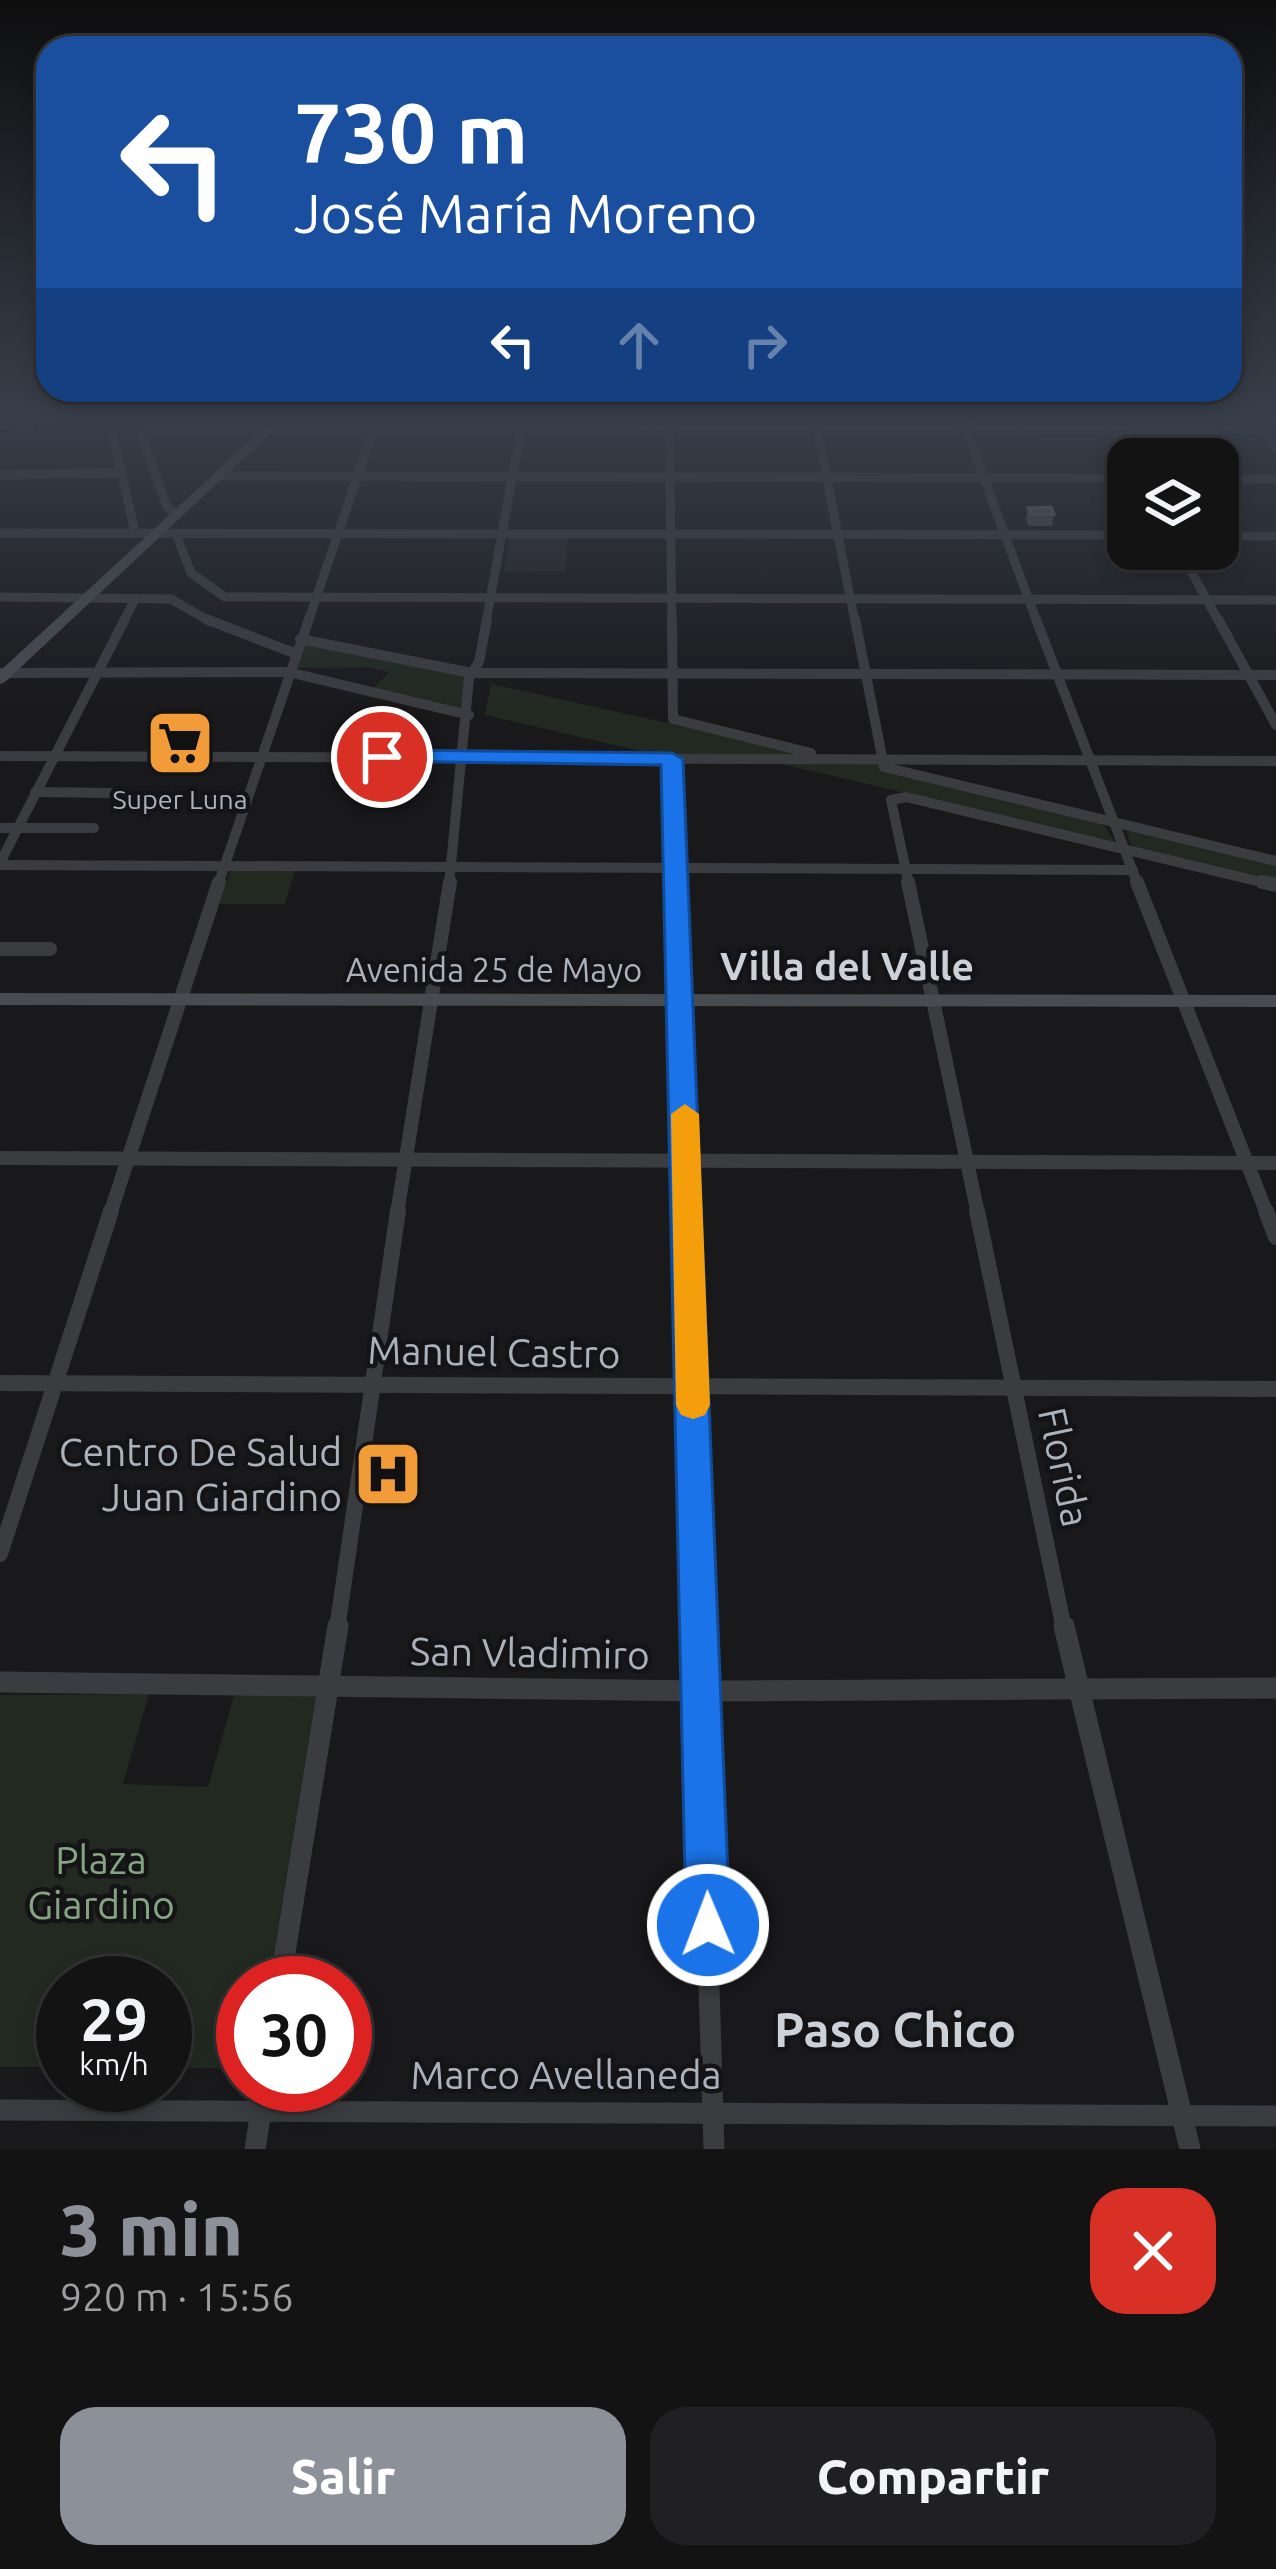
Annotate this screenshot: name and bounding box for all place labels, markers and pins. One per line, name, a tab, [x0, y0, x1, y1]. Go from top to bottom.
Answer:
pin	[331, 706, 433, 808]
supermarket icon: Super Luna	[145, 708, 215, 778]
place label: Super Luna	[112, 784, 248, 814]
place label: Centro De Salud Juan Giardino	[59, 1430, 342, 1518]
hospital icon: Centro De Salud Juan Giardino	[353, 1439, 423, 1509]

